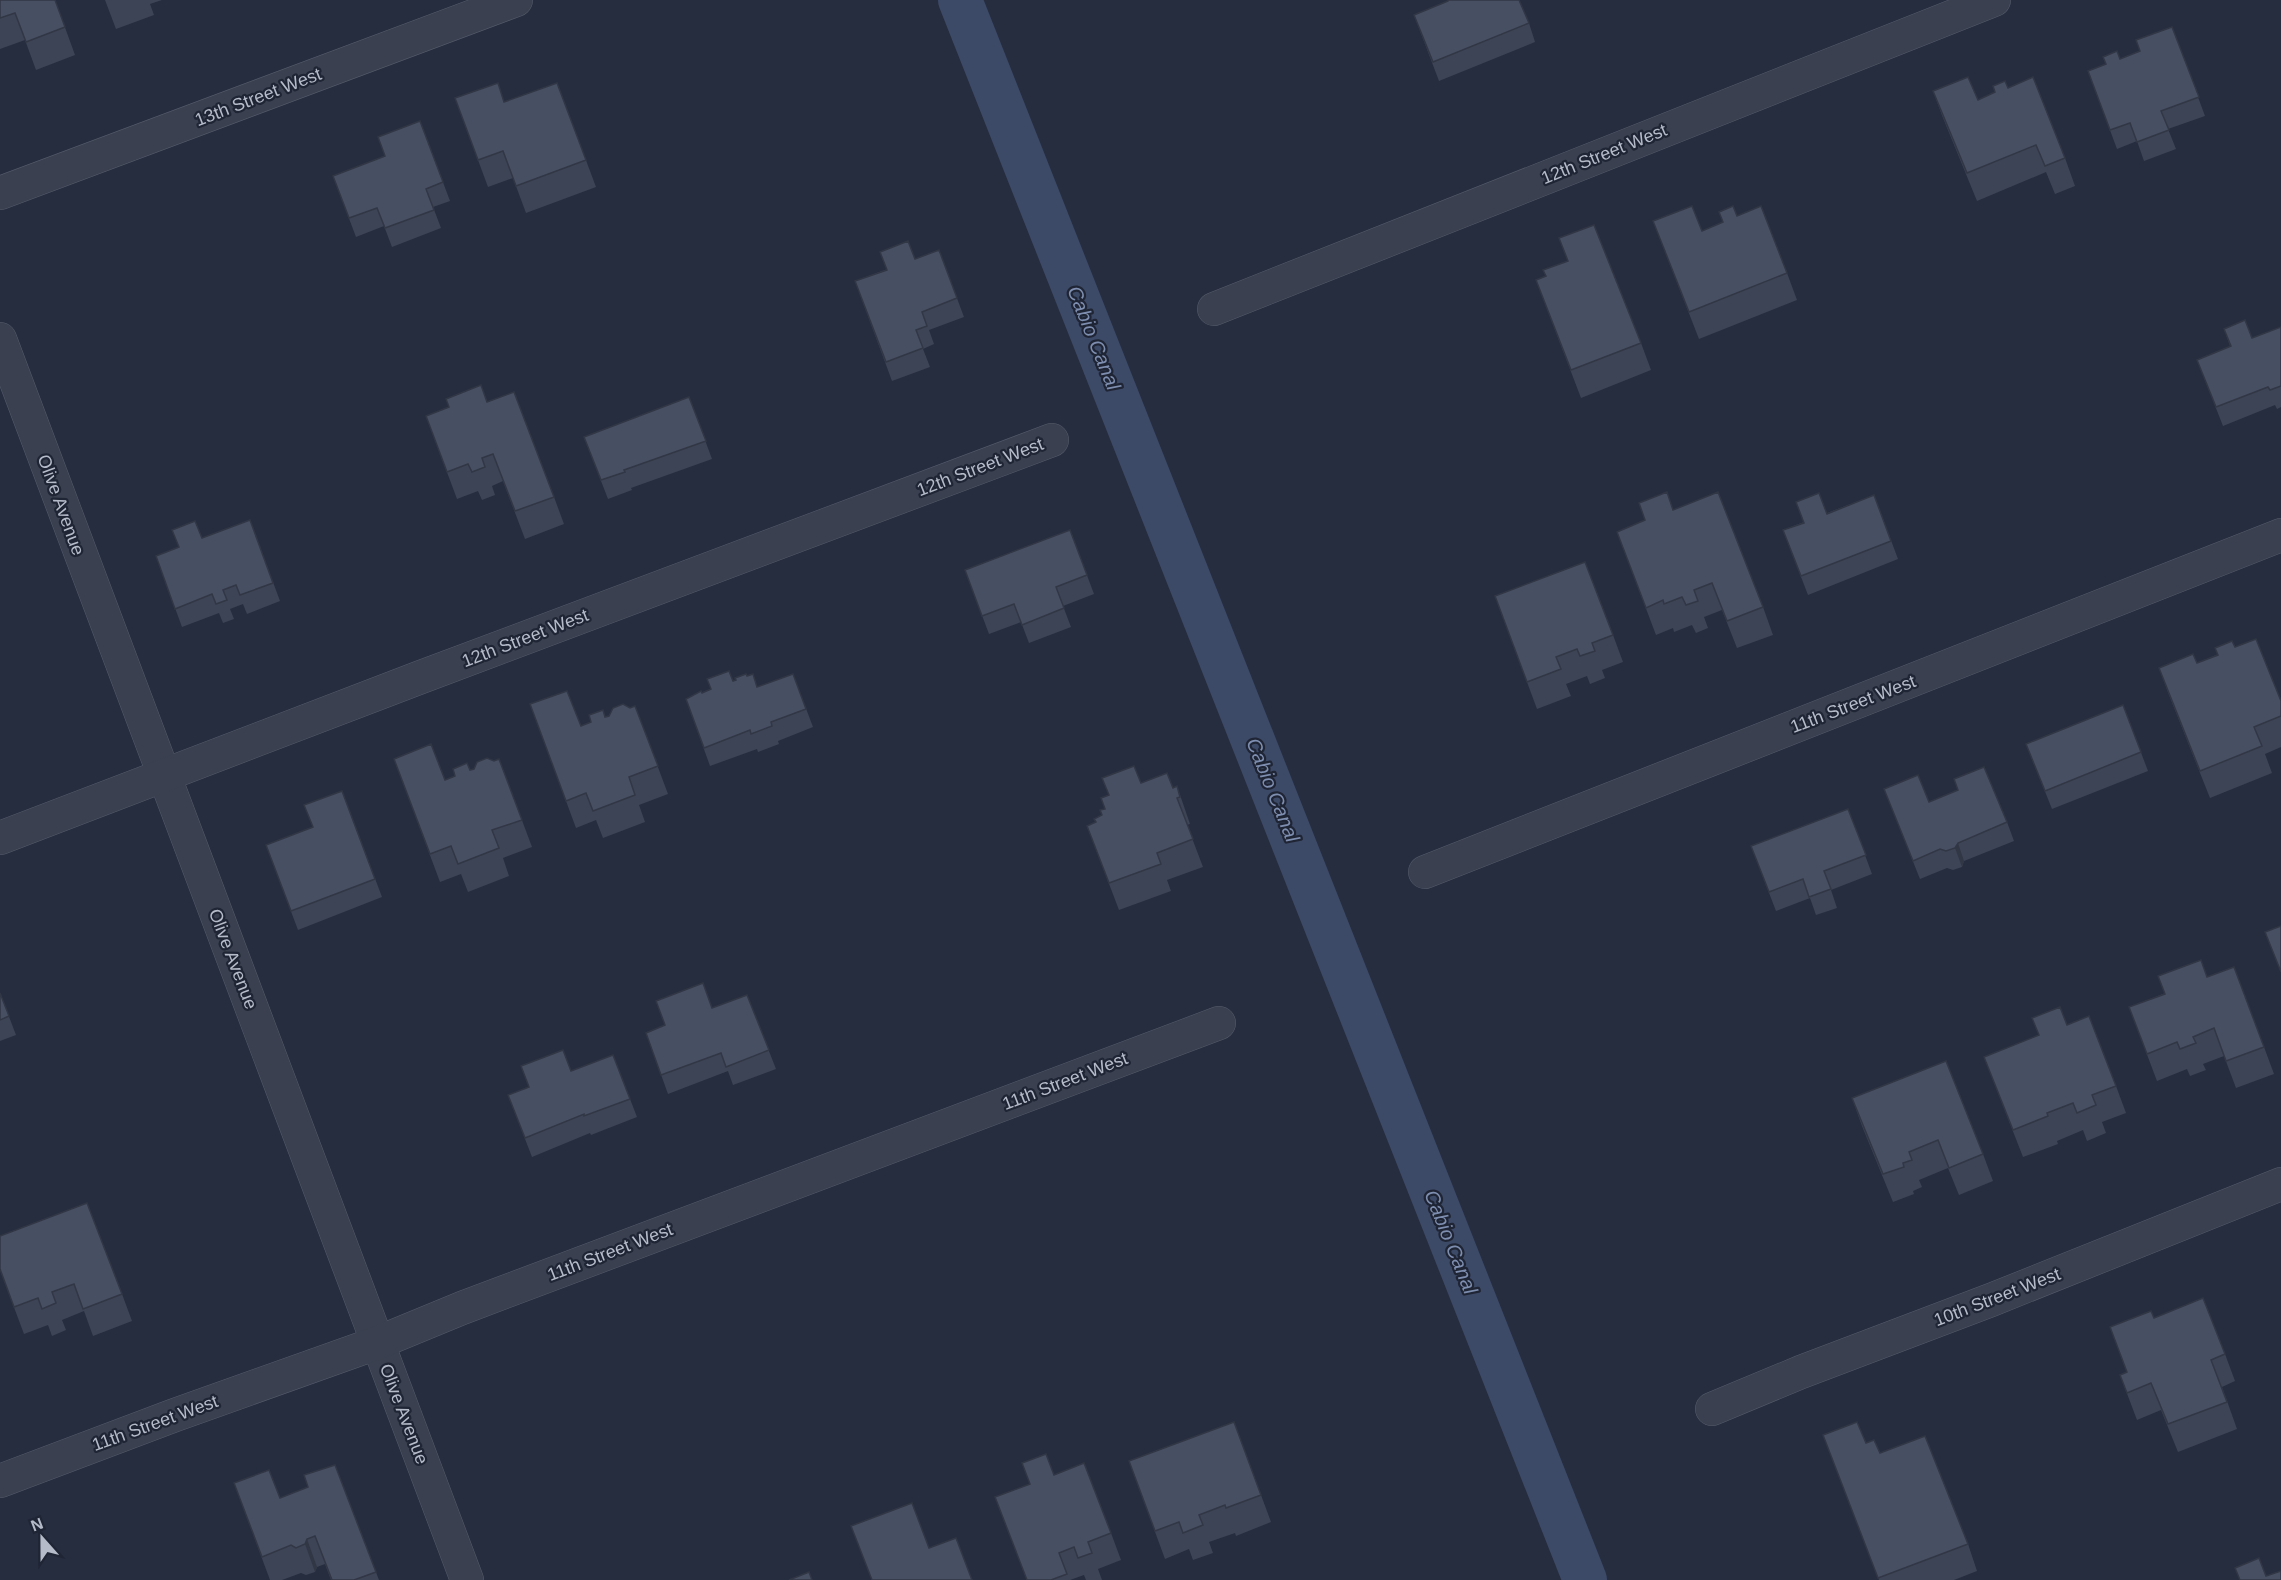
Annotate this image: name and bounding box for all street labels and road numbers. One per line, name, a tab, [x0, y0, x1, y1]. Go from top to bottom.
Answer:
street label: 13th Street West	[192, 64, 324, 130]
street label: 12th Street West	[1538, 120, 1670, 188]
street label: 12th Street West	[914, 434, 1046, 500]
street label: Olive Avenue	[34, 452, 88, 558]
street label: 12th Street West	[459, 605, 591, 671]
street label: 11th Street West	[1788, 671, 1918, 737]
street label: Olive Avenue	[205, 906, 261, 1012]
street label: 11th Street West	[1000, 1048, 1130, 1114]
street label: 11th Street West	[545, 1219, 675, 1285]
street label: 10th Street West	[1931, 1264, 2063, 1330]
street label: Olive Avenue	[376, 1361, 432, 1467]
street label: 11th Street West	[89, 1391, 221, 1455]

